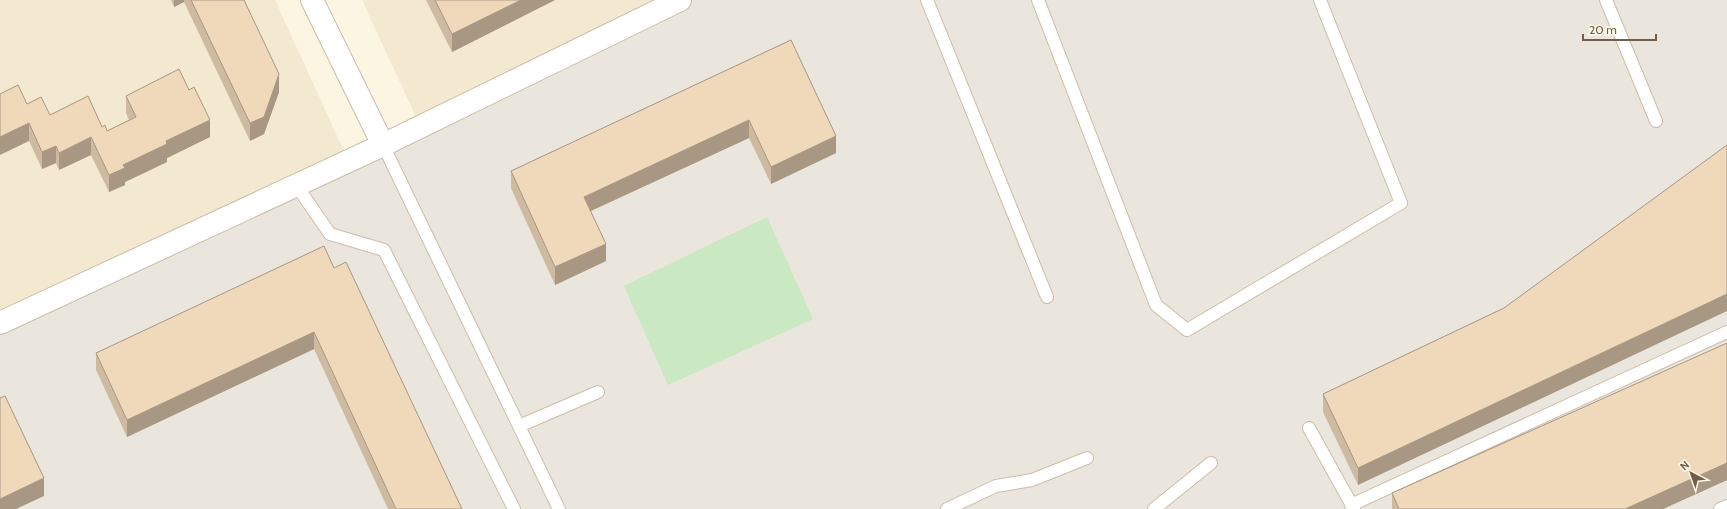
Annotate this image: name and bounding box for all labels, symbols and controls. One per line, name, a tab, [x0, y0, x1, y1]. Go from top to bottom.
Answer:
scale bar	[1583, 16, 1656, 42]
text: 20 m	[1589, 22, 1617, 37]
north arrow	[1671, 453, 1711, 493]
text: N	[1677, 458, 1692, 473]

